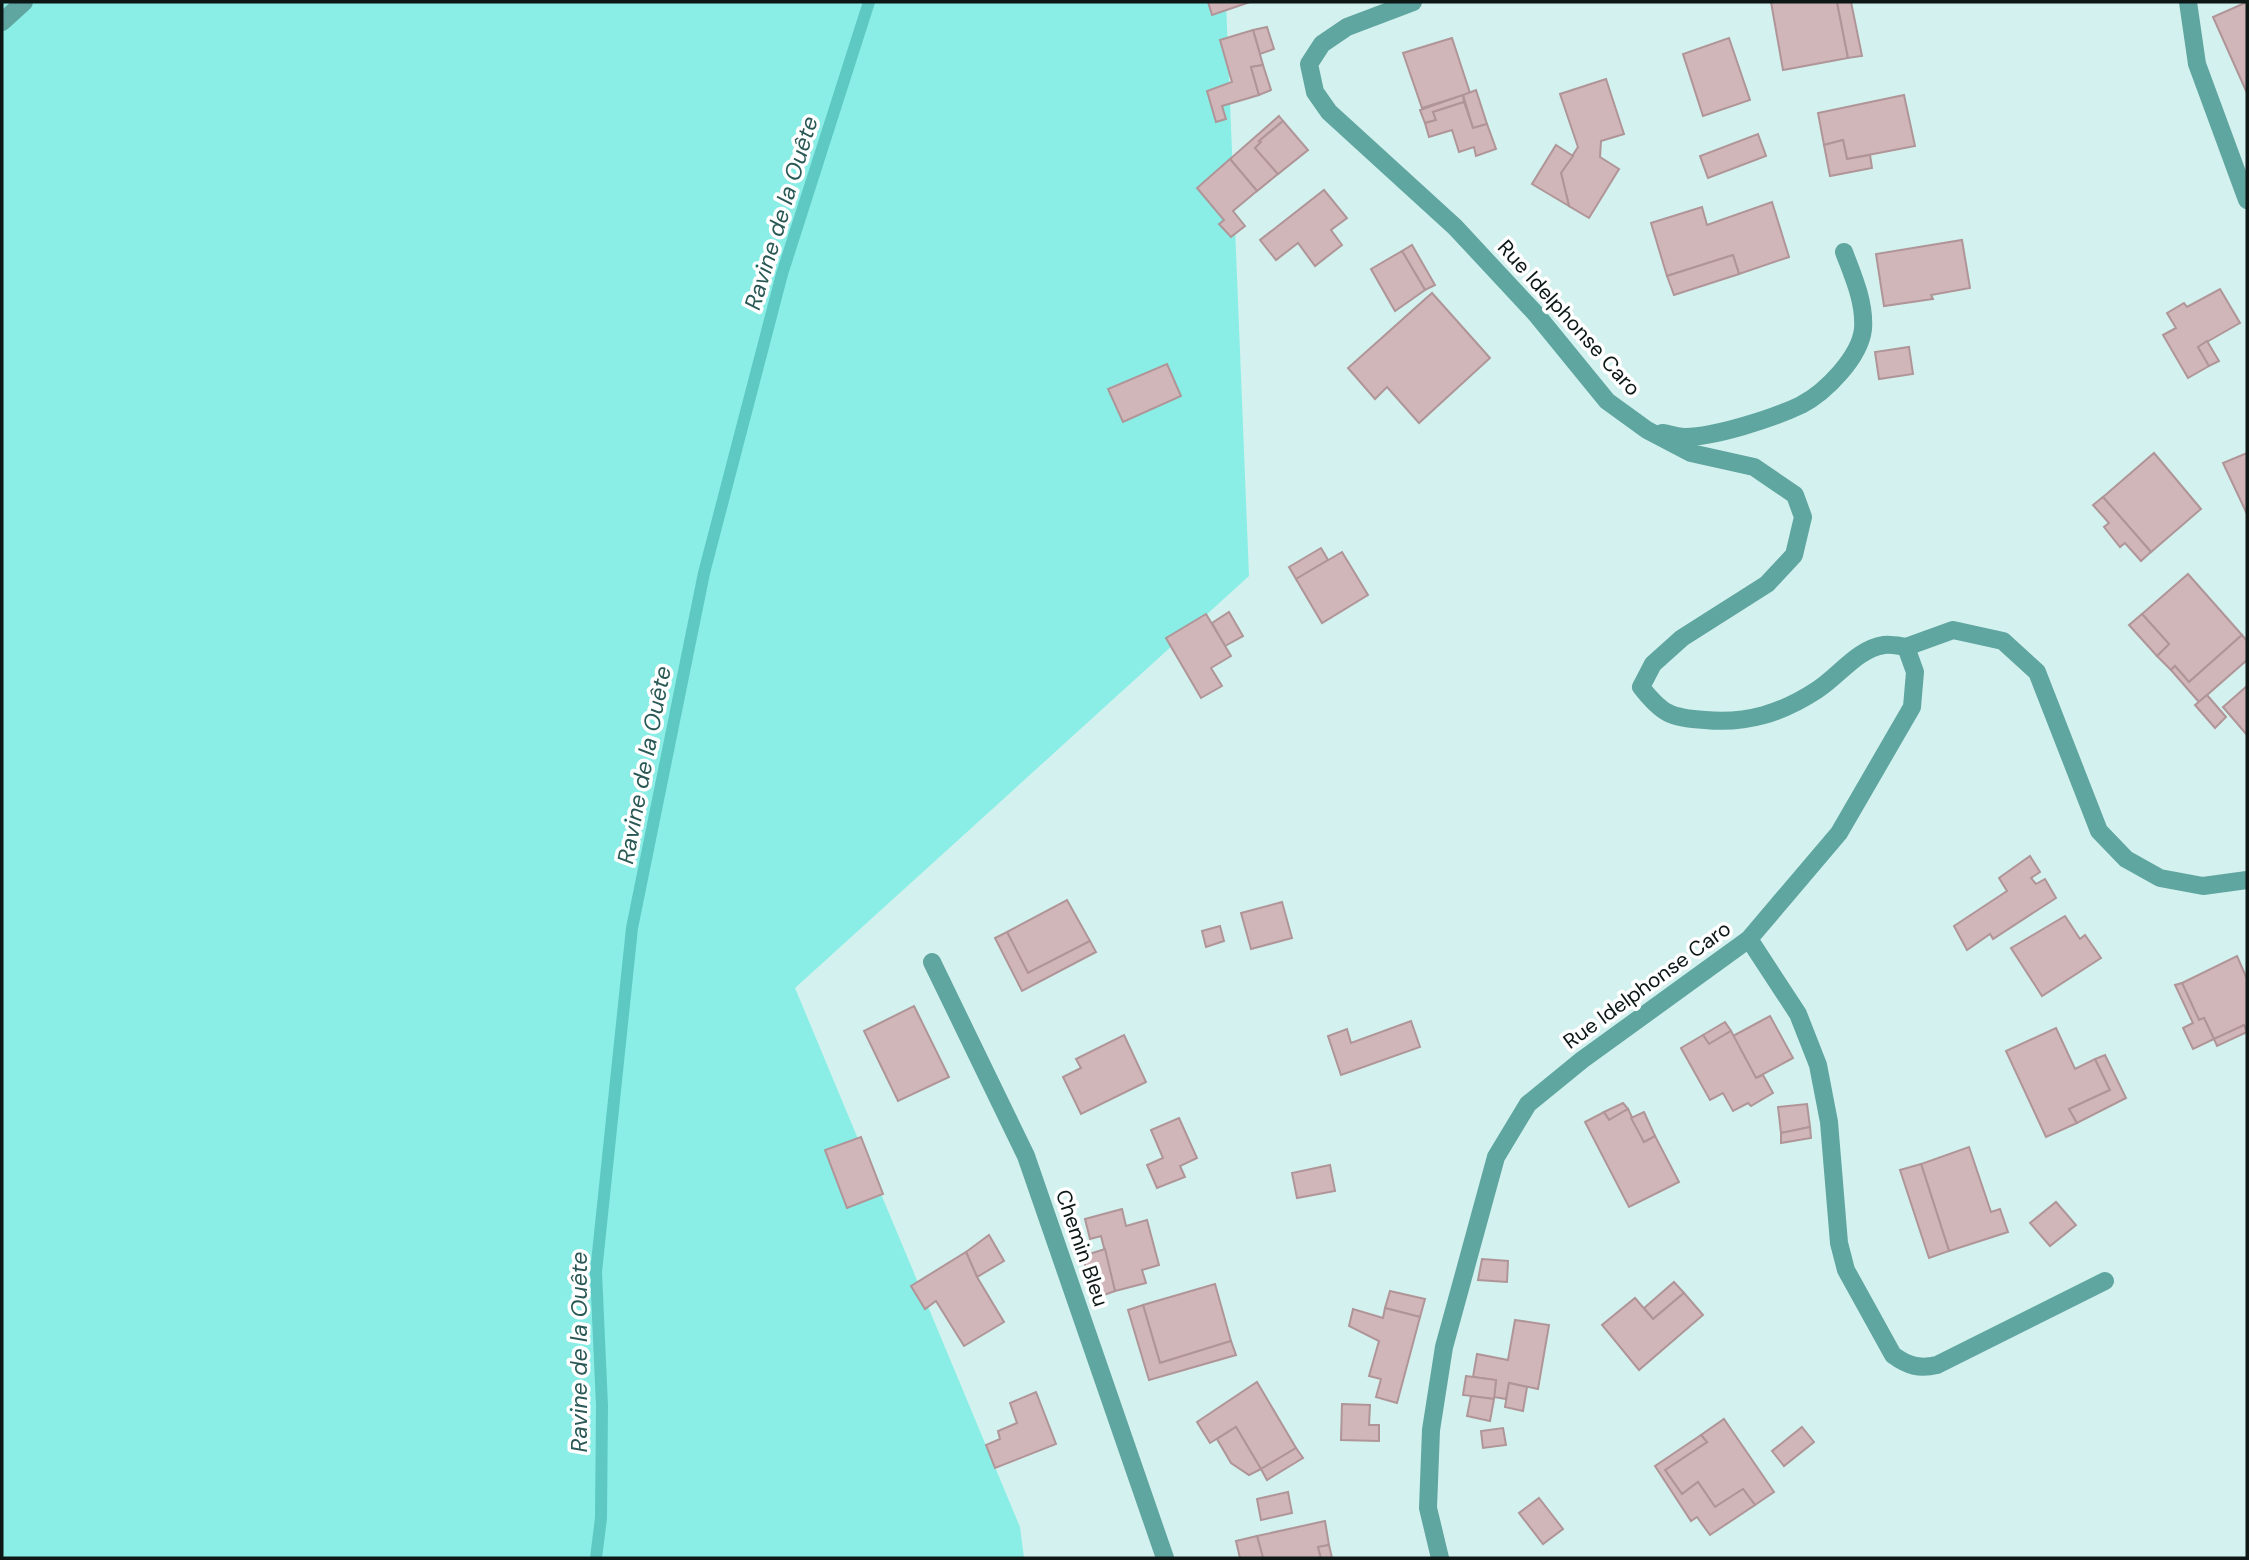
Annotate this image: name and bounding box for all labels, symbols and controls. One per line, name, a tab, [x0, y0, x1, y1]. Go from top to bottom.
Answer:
water label: Ravine de la Ouête	[737, 113, 825, 313]
street label: Rue Idelphonse Caro	[1491, 234, 1647, 402]
water label: Ravine de la Ouête	[610, 664, 678, 866]
street label: Rue Idelphonse Caro	[1558, 915, 1736, 1055]
street label: Chemin Bleu	[1049, 1186, 1115, 1310]
water label: Ravine de la Ouête	[564, 1252, 594, 1452]

